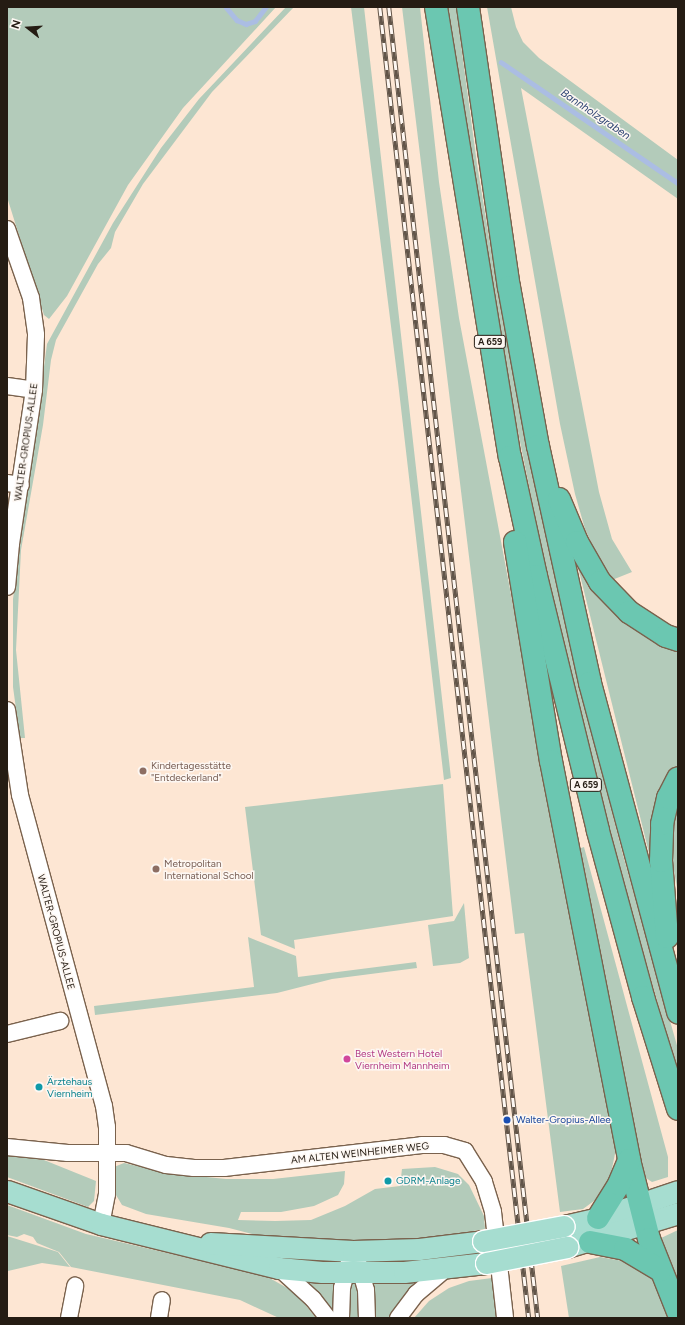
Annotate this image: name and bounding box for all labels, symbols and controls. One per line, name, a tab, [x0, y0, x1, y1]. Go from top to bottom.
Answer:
north arrow	[8, 8, 48, 48]
text: N	[9, 18, 24, 30]
water label: Bannholzgraben	[558, 87, 632, 143]
road number: A 659	[473, 335, 507, 349]
street label: WALTER-GROPIUS-ALLEE	[12, 382, 40, 502]
place label: Kindertagesstätte "Entdeckerland"	[151, 759, 231, 782]
marker: Kindertagesstätte "Entdeckerland"	[138, 766, 148, 776]
road number: A 659	[569, 778, 603, 792]
place label: Metropolitan International School	[164, 857, 254, 880]
marker: Metropolitan International School	[151, 864, 161, 874]
street label: WALTER-GROPIUS-ALLEE	[35, 873, 77, 991]
place label: Best Western Hotel Viernheim Mannheim	[355, 1047, 450, 1070]
marker: Best Western Hotel Viernheim Mannheim	[342, 1054, 352, 1064]
place label: Ärztehaus Viernheim	[47, 1075, 93, 1098]
marker: Ärztehaus Viernheim	[34, 1082, 44, 1092]
marker: Walter-Gropius-Allee	[501, 1114, 513, 1126]
place label: Walter-Gropius-Allee	[516, 1114, 611, 1126]
street label: AM ALTEN WEINHEIMER WEG	[290, 1140, 430, 1166]
place label: GDRM-Anlage	[396, 1175, 460, 1187]
marker: GDRM-Anlage	[383, 1176, 393, 1186]

